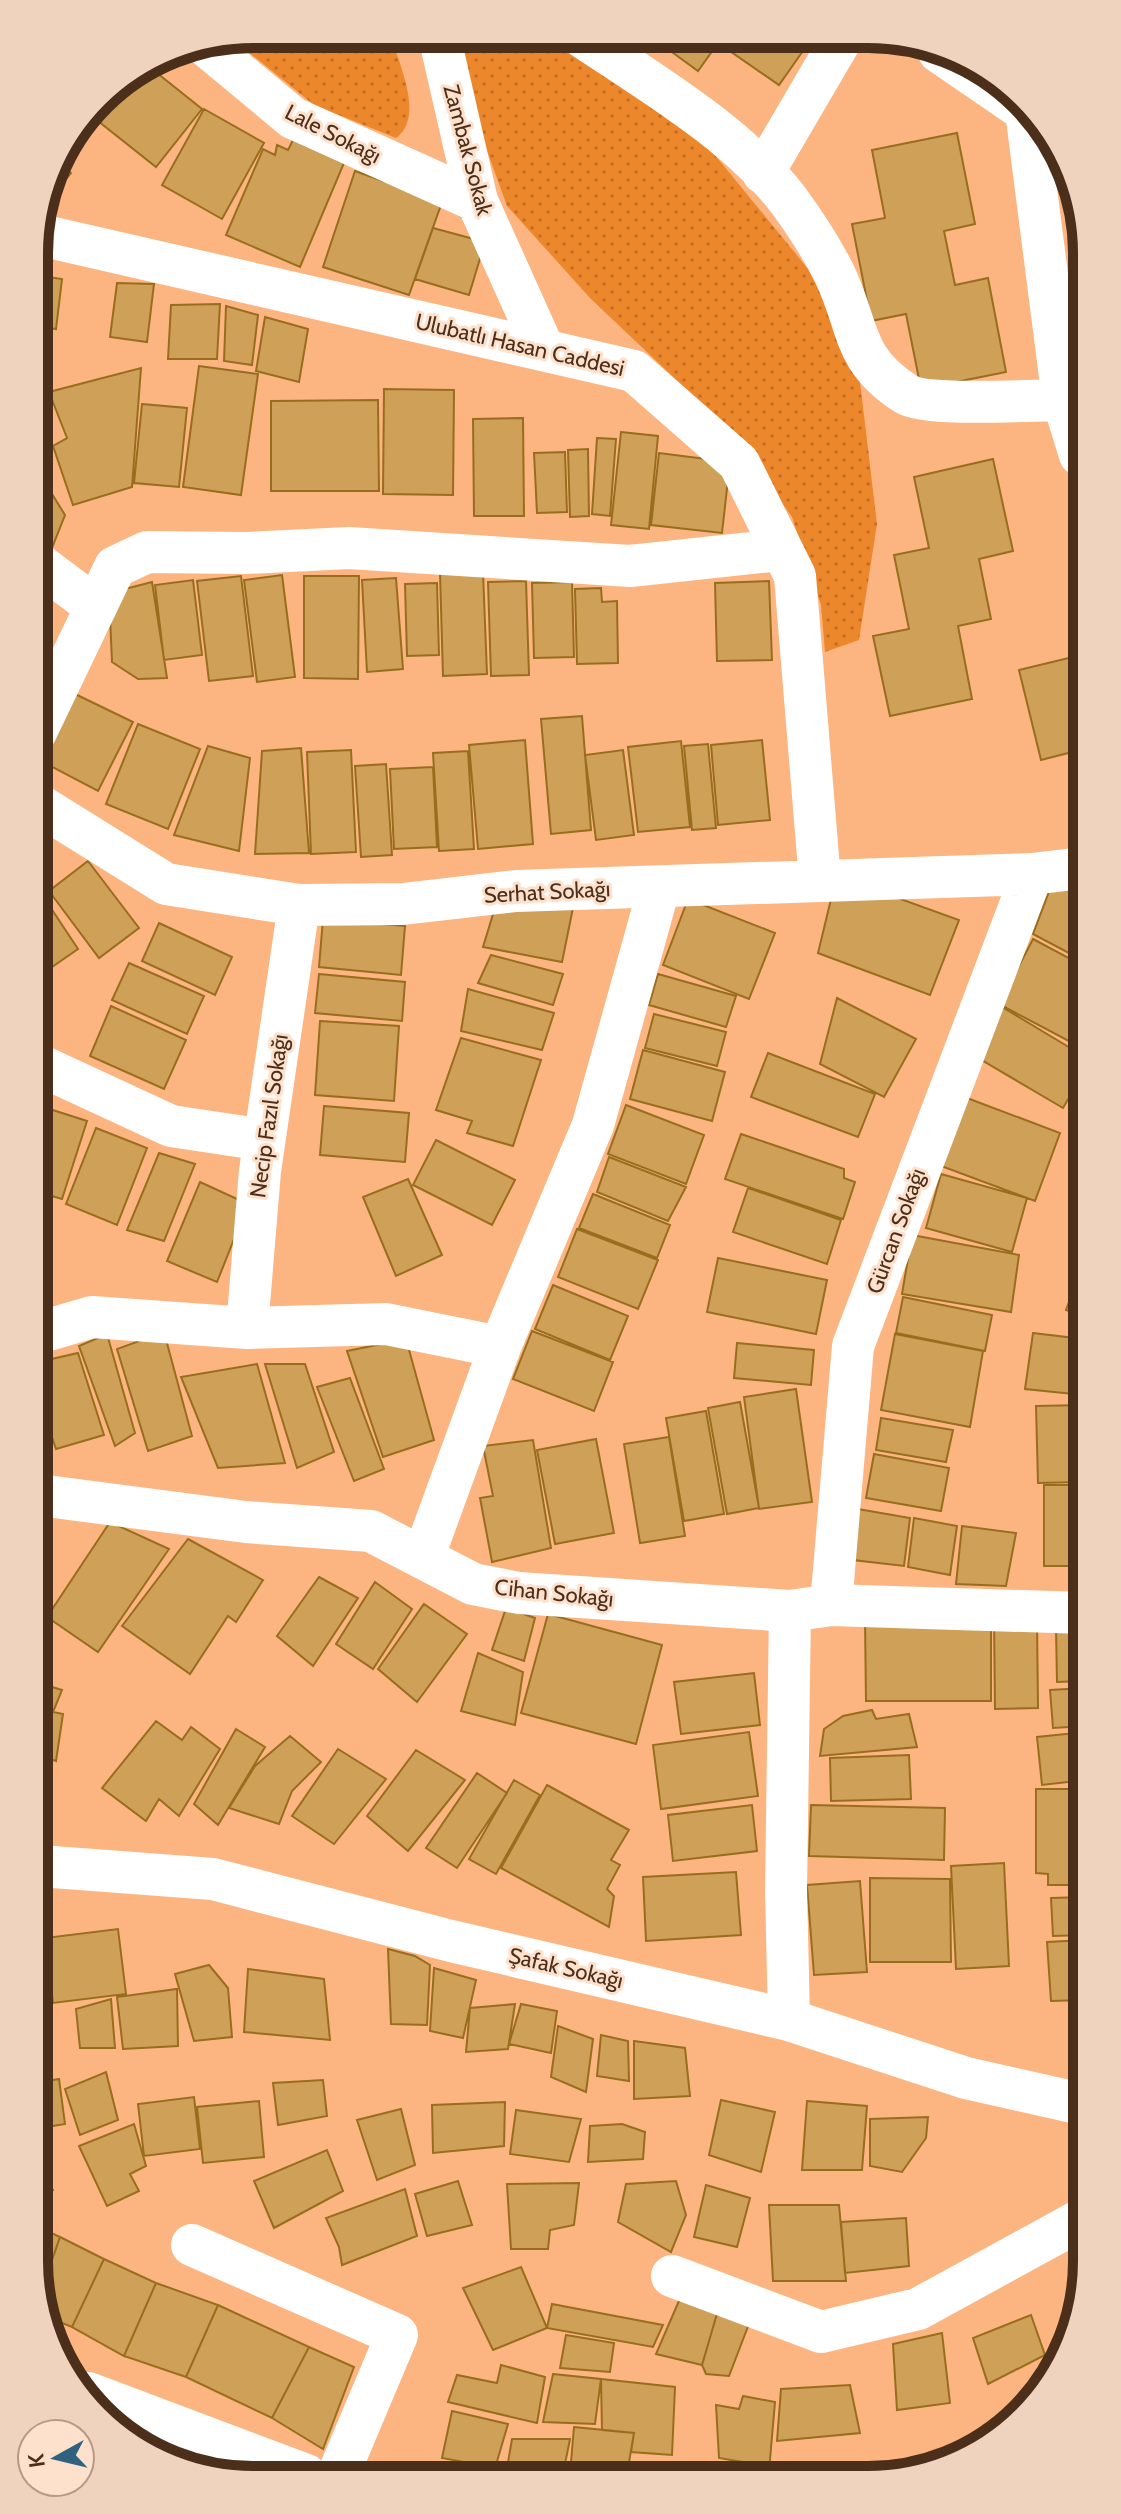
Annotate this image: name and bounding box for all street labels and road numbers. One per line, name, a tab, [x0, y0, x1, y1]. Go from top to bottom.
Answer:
street label: Zambak Sokak	[438, 82, 498, 219]
street label: Lale Sokağı	[281, 98, 385, 170]
street label: Ulubatlı Hasan Caddesi	[413, 308, 627, 382]
street label: Serhat Sokağı	[483, 875, 611, 909]
street label: Necip Fazıl Sokağı	[244, 1032, 294, 1200]
street label: Gürcan Sokağı	[861, 1165, 931, 1297]
street label: Cihan Sokağı	[493, 1573, 615, 1613]
street label: Şafak Sokağı	[506, 1942, 626, 1994]

